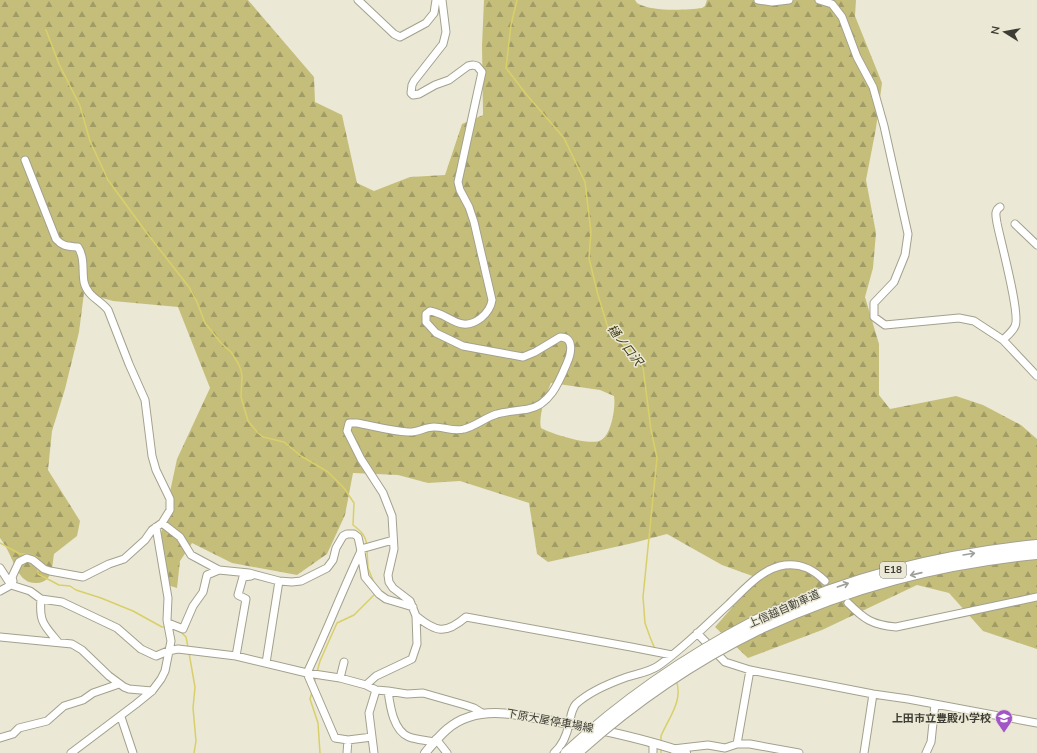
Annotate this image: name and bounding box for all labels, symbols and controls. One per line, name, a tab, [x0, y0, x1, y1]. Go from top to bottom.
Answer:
north arrow	[985, 12, 1025, 52]
text: N	[988, 25, 1004, 36]
water label: 樋ノ口沢	[604, 321, 647, 370]
one-way arrow	[962, 550, 975, 558]
road number: E18	[880, 562, 906, 578]
one-way arrow	[909, 570, 922, 578]
one-way arrow	[836, 581, 849, 588]
street label: 上信越自動車道	[746, 586, 822, 632]
street label: 下原大屋停車場線	[505, 706, 595, 736]
school or university icon: 上田市立豊殿小学校	[994, 708, 1014, 733]
place label: 上田市立豊殿小学校	[892, 711, 991, 726]

